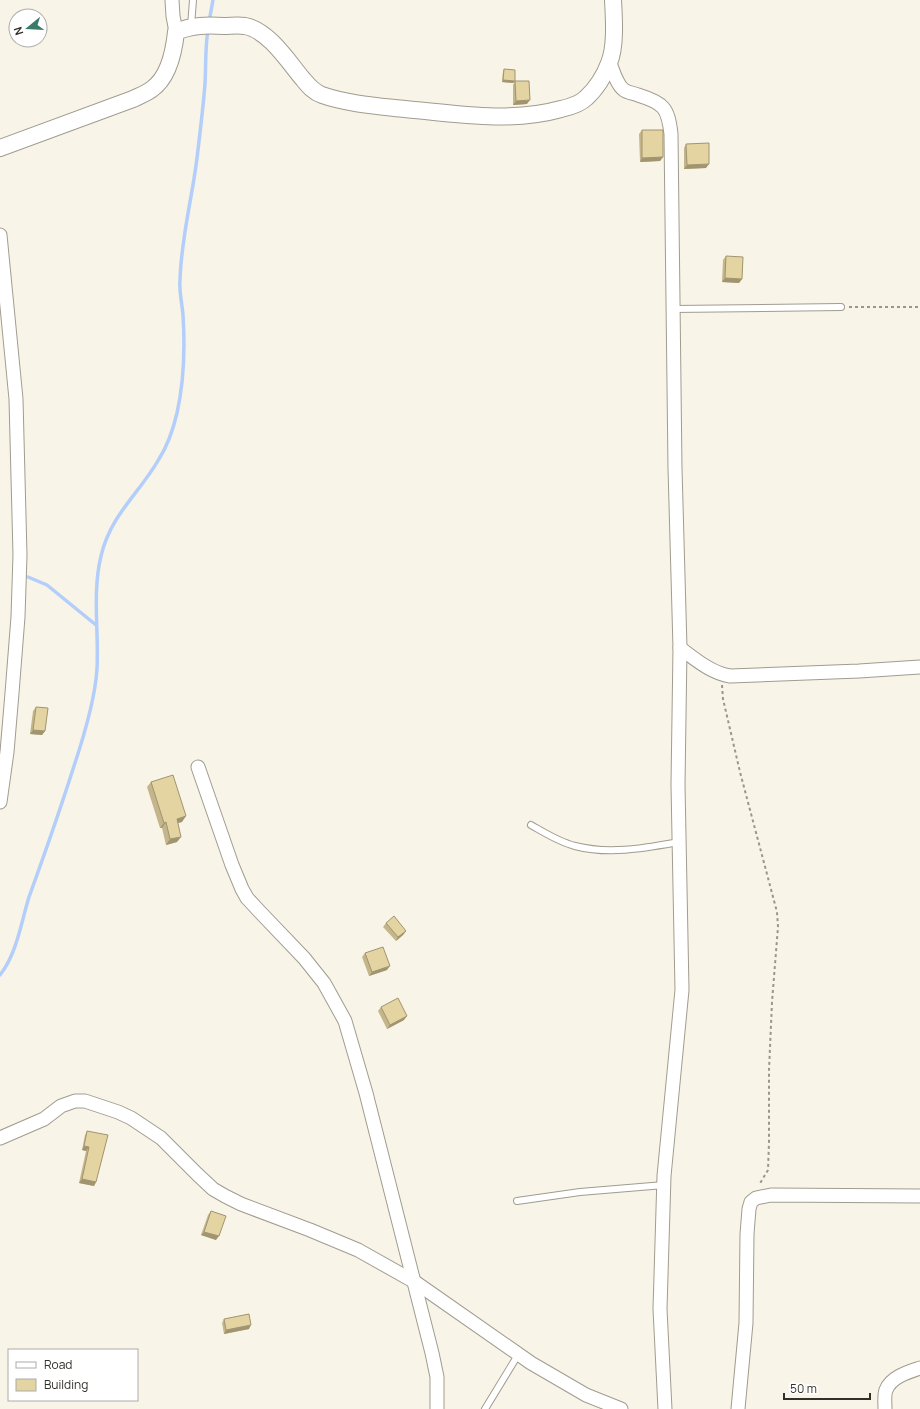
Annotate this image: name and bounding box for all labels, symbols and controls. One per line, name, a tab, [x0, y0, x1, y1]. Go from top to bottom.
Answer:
north arrow	[8, 8, 48, 48]
text: N	[10, 25, 26, 37]
legend	[8, 1349, 138, 1401]
text: Road	[44, 1356, 72, 1373]
scale bar	[784, 1375, 870, 1401]
text: Building	[44, 1376, 88, 1393]
text: 50 m	[790, 1380, 817, 1397]

